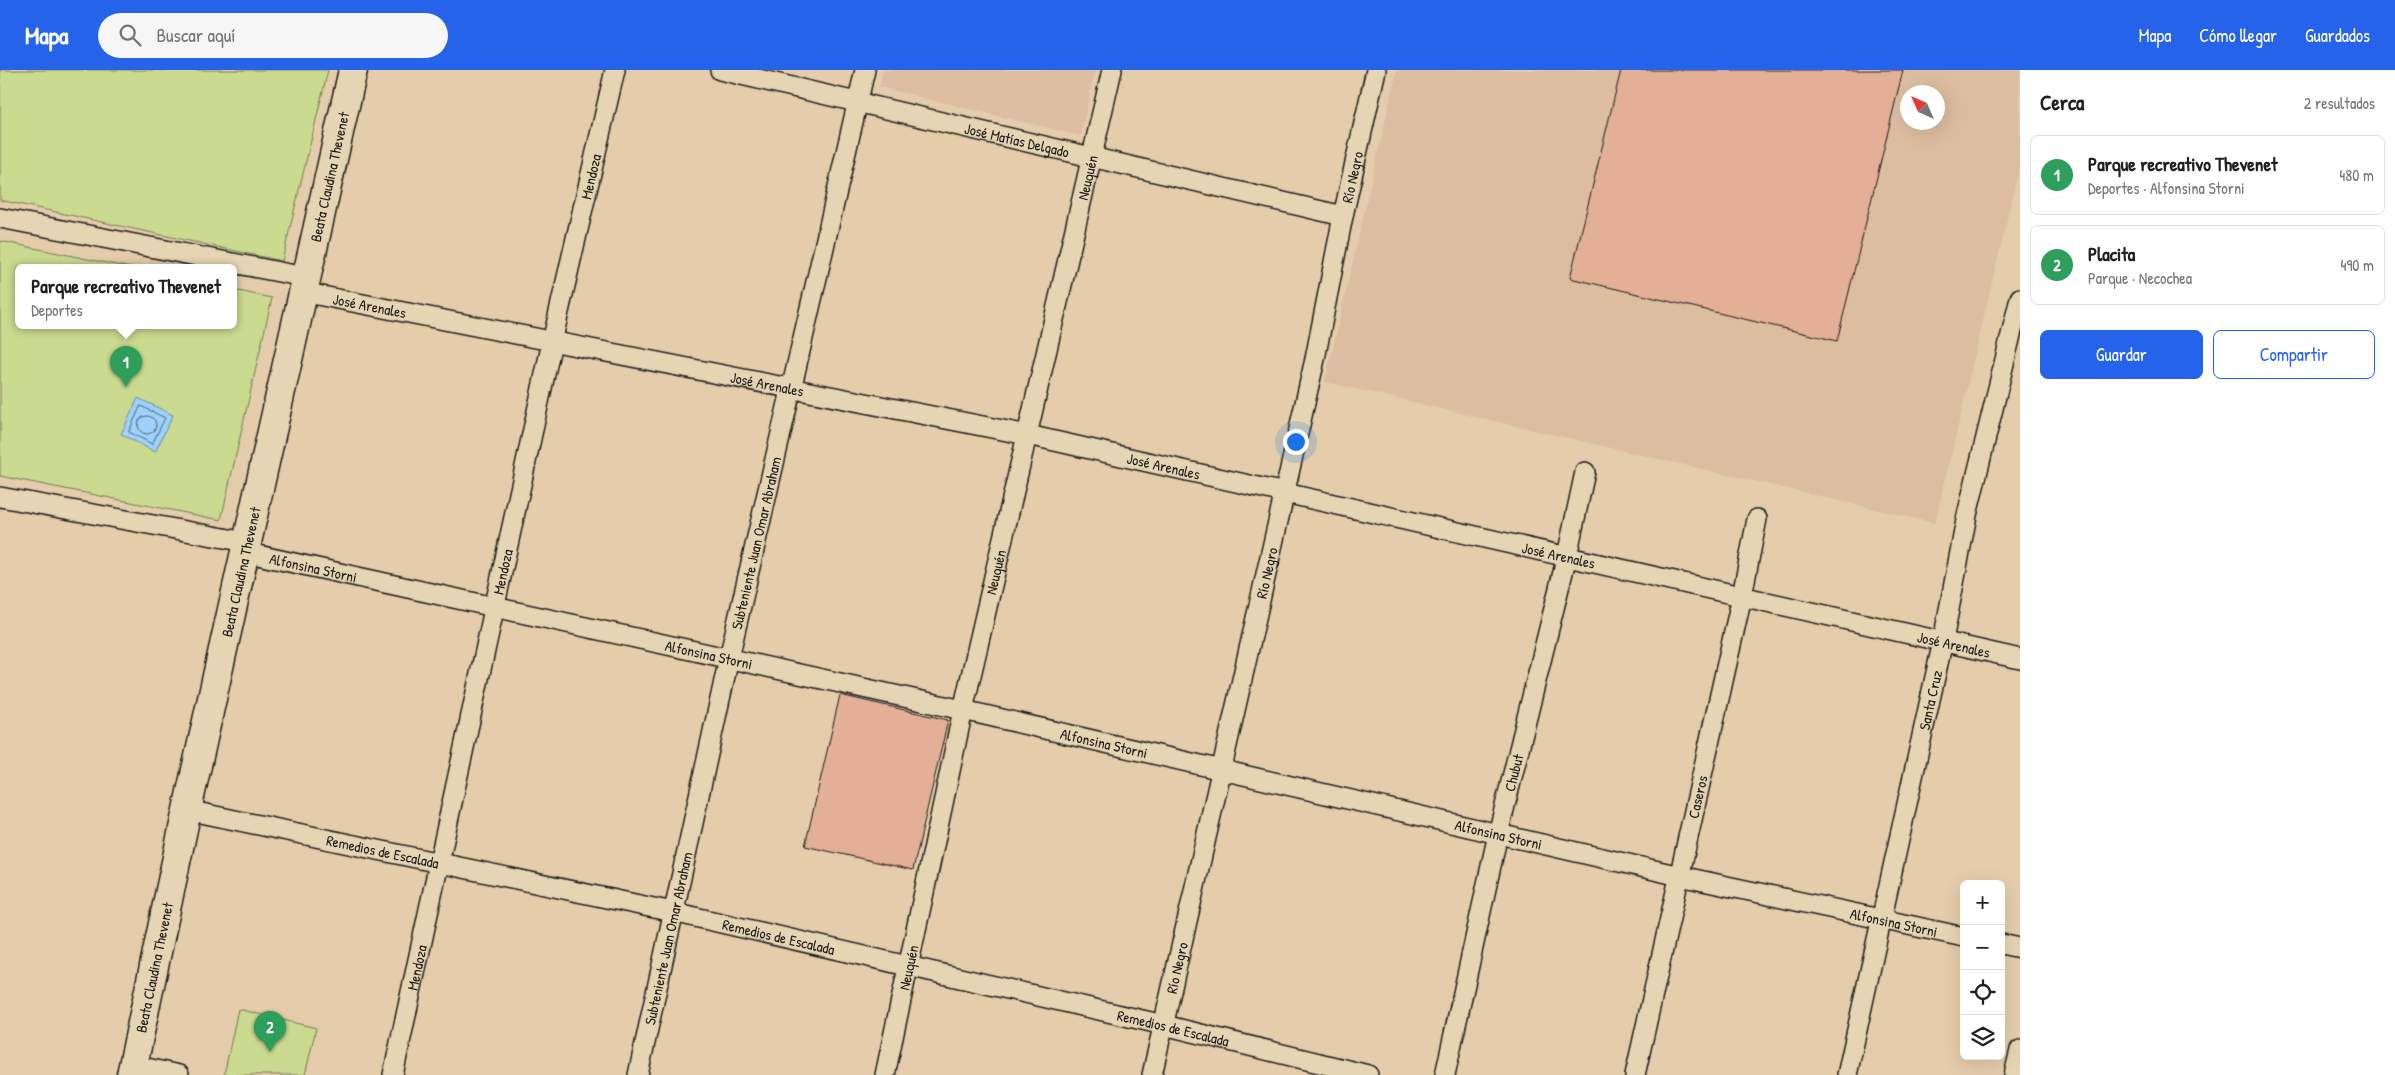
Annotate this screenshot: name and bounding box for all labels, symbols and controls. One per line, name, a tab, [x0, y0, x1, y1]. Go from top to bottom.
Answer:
search box	[98, 13, 448, 58]
text: Mapa	[25, 19, 68, 51]
icon: search	[116, 21, 144, 49]
text: Buscar aquí	[156, 22, 236, 48]
text: Mapa	[2139, 23, 2171, 48]
text: Cómo llegar	[2199, 23, 2277, 48]
text: Guardados	[2305, 23, 2370, 48]
north arrow	[1900, 85, 1945, 130]
text: Cerca	[2040, 88, 2084, 117]
text: 2 resultados	[2304, 92, 2375, 114]
street label: Beata Claudina Thevenet	[304, 109, 354, 244]
street label: José Matías Delgado	[963, 117, 1071, 162]
street label: Río Negro	[1336, 149, 1368, 205]
text: Parque recreativo Thevenet	[2088, 151, 2278, 177]
street label: Mendoza	[575, 152, 606, 201]
street label: Neuquén	[1072, 153, 1102, 202]
text: 1	[2054, 164, 2060, 186]
text: 480 m	[2339, 164, 2374, 186]
text: Deportes · Alfonsina Storni	[2088, 177, 2245, 199]
text: Placita	[2088, 241, 2135, 267]
text: 2	[2053, 254, 2061, 276]
text: 490 m	[2340, 254, 2374, 276]
popup	[15, 264, 237, 329]
text: Parque · Necochea	[2088, 267, 2192, 289]
text: Parque recreativo Thevenet	[31, 273, 221, 299]
street label: José Arenales	[331, 288, 408, 323]
text: Deportes	[31, 299, 83, 321]
button: Guardar	[2040, 330, 2203, 379]
button: Compartir	[2213, 330, 2375, 379]
pin: 1	[110, 346, 142, 387]
street label: José Arenales	[729, 366, 806, 401]
your location	[1283, 429, 1309, 455]
street label: José Arenales	[1125, 447, 1202, 484]
street label: Subteniente Juan Omar Abraham	[725, 454, 786, 631]
street label: Beata Claudina Thevenet	[216, 504, 265, 639]
street label: José Arenales	[1520, 536, 1597, 573]
street label: Río Negro	[1250, 545, 1282, 601]
street label: Alfonsina Storni	[268, 547, 359, 587]
street label: Mendoza	[487, 547, 517, 596]
street label: Neuquén	[980, 547, 1011, 597]
street label: José Arenales	[1915, 626, 1993, 663]
street label: Alfonsina Storni	[663, 634, 755, 674]
street label: Santa Cruz	[1913, 668, 1947, 732]
street label: Alfonsina Storni	[1058, 722, 1150, 763]
street label: Chubut	[1498, 751, 1528, 794]
street label: Caseros	[1682, 773, 1712, 820]
street label: Alfonsina Storni	[1453, 814, 1544, 854]
street label: Remedios de Escalada	[325, 829, 441, 873]
street label: Subteniente Juan Omar Abraham	[639, 850, 697, 1027]
map controls	[1960, 880, 2005, 1060]
button: +	[1960, 880, 2005, 925]
street label: Beata Claudina Thevenet	[130, 899, 178, 1034]
street label: Alfonsina Storni	[1848, 902, 1940, 942]
street label: Remedios de Escalada	[720, 913, 837, 959]
button: −	[1960, 925, 2005, 970]
street label: Río Negro	[1160, 940, 1192, 996]
street label: Mendoza	[401, 943, 431, 992]
street label: Neuquén	[893, 943, 923, 992]
button: locate	[1960, 970, 2005, 1015]
street label: Remedios de Escalada	[1115, 1004, 1232, 1051]
pin: 2	[254, 1011, 286, 1052]
button: layers	[1960, 1015, 2005, 1060]

